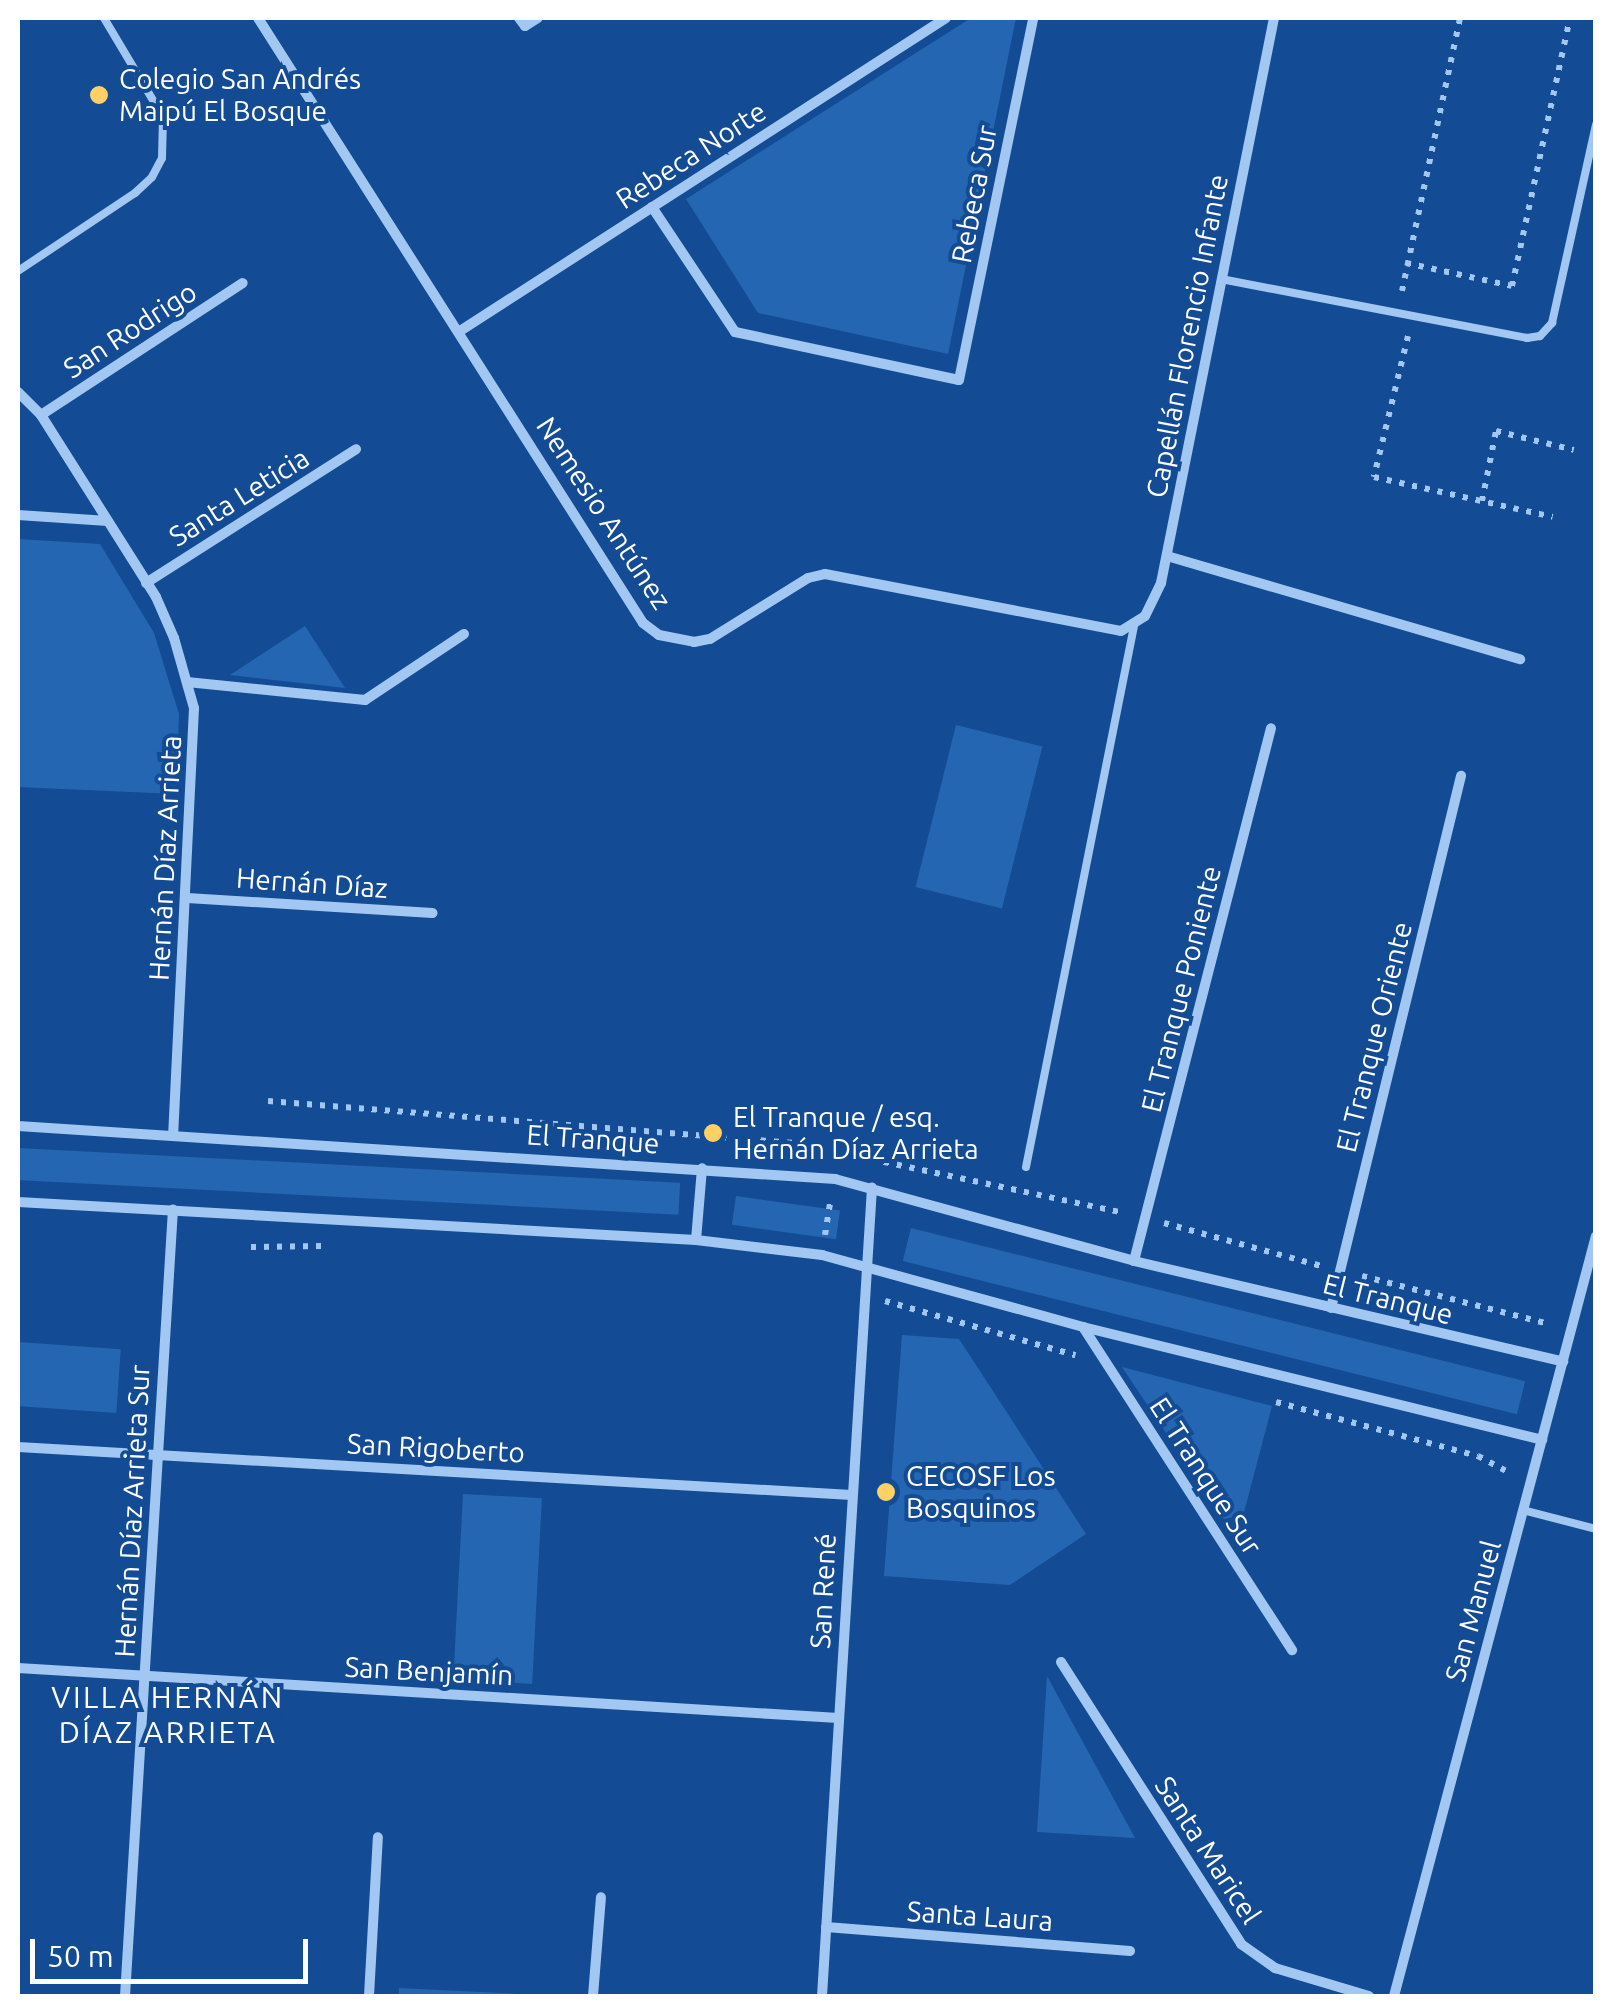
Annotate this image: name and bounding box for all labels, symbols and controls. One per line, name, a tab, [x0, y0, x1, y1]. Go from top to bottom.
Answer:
place label: Colegio San Andrés Maipú El Bosque	[119, 62, 361, 128]
marker: Colegio San Andrés Maipú El Bosque	[88, 84, 110, 106]
street label: Rebeca Norte	[610, 94, 772, 216]
street label: Rebeca Sur	[944, 122, 1004, 266]
street label: Capellán Florencio Infante	[1139, 172, 1235, 500]
street label: San Rodrigo	[57, 275, 203, 385]
street label: Nemesio Antúnez	[529, 411, 679, 615]
street label: Santa Leticia	[163, 441, 315, 553]
street label: Hernán Díaz Arrieta	[142, 734, 188, 982]
street label: Hernán Díaz	[235, 861, 389, 905]
street label: El Tranque Poniente	[1134, 862, 1228, 1116]
street label: El Tranque Oriente	[1329, 918, 1419, 1156]
place label: El Tranque / esq. Hernán Díaz Arrieta	[733, 1100, 979, 1166]
street label: El Tranque	[526, 1118, 660, 1160]
marker: El Tranque / esq. Hernán Díaz Arrieta	[702, 1122, 724, 1144]
street label: El Tranque	[1319, 1267, 1457, 1331]
street label: Hernán Díaz Arrieta Sur	[108, 1364, 156, 1658]
street label: El Tranque Sur	[1143, 1391, 1269, 1561]
street label: San Rigoberto	[346, 1427, 526, 1469]
place label: CECOSF Los Bosquinos	[906, 1459, 1056, 1525]
marker: CECOSF Los Bosquinos	[875, 1481, 897, 1503]
street label: San René	[803, 1532, 843, 1650]
street label: San Manuel	[1438, 1537, 1508, 1685]
street label: San Benjamín	[344, 1650, 514, 1692]
district label: VILLA HERNÁN DÍAZ ARRIETA	[51, 1679, 285, 1750]
street label: Santa Maricel	[1148, 1770, 1268, 1930]
street label: Santa Laura	[906, 1894, 1054, 1938]
scale bar	[35, 1919, 312, 1981]
text: 50 m	[47, 1939, 114, 1973]

